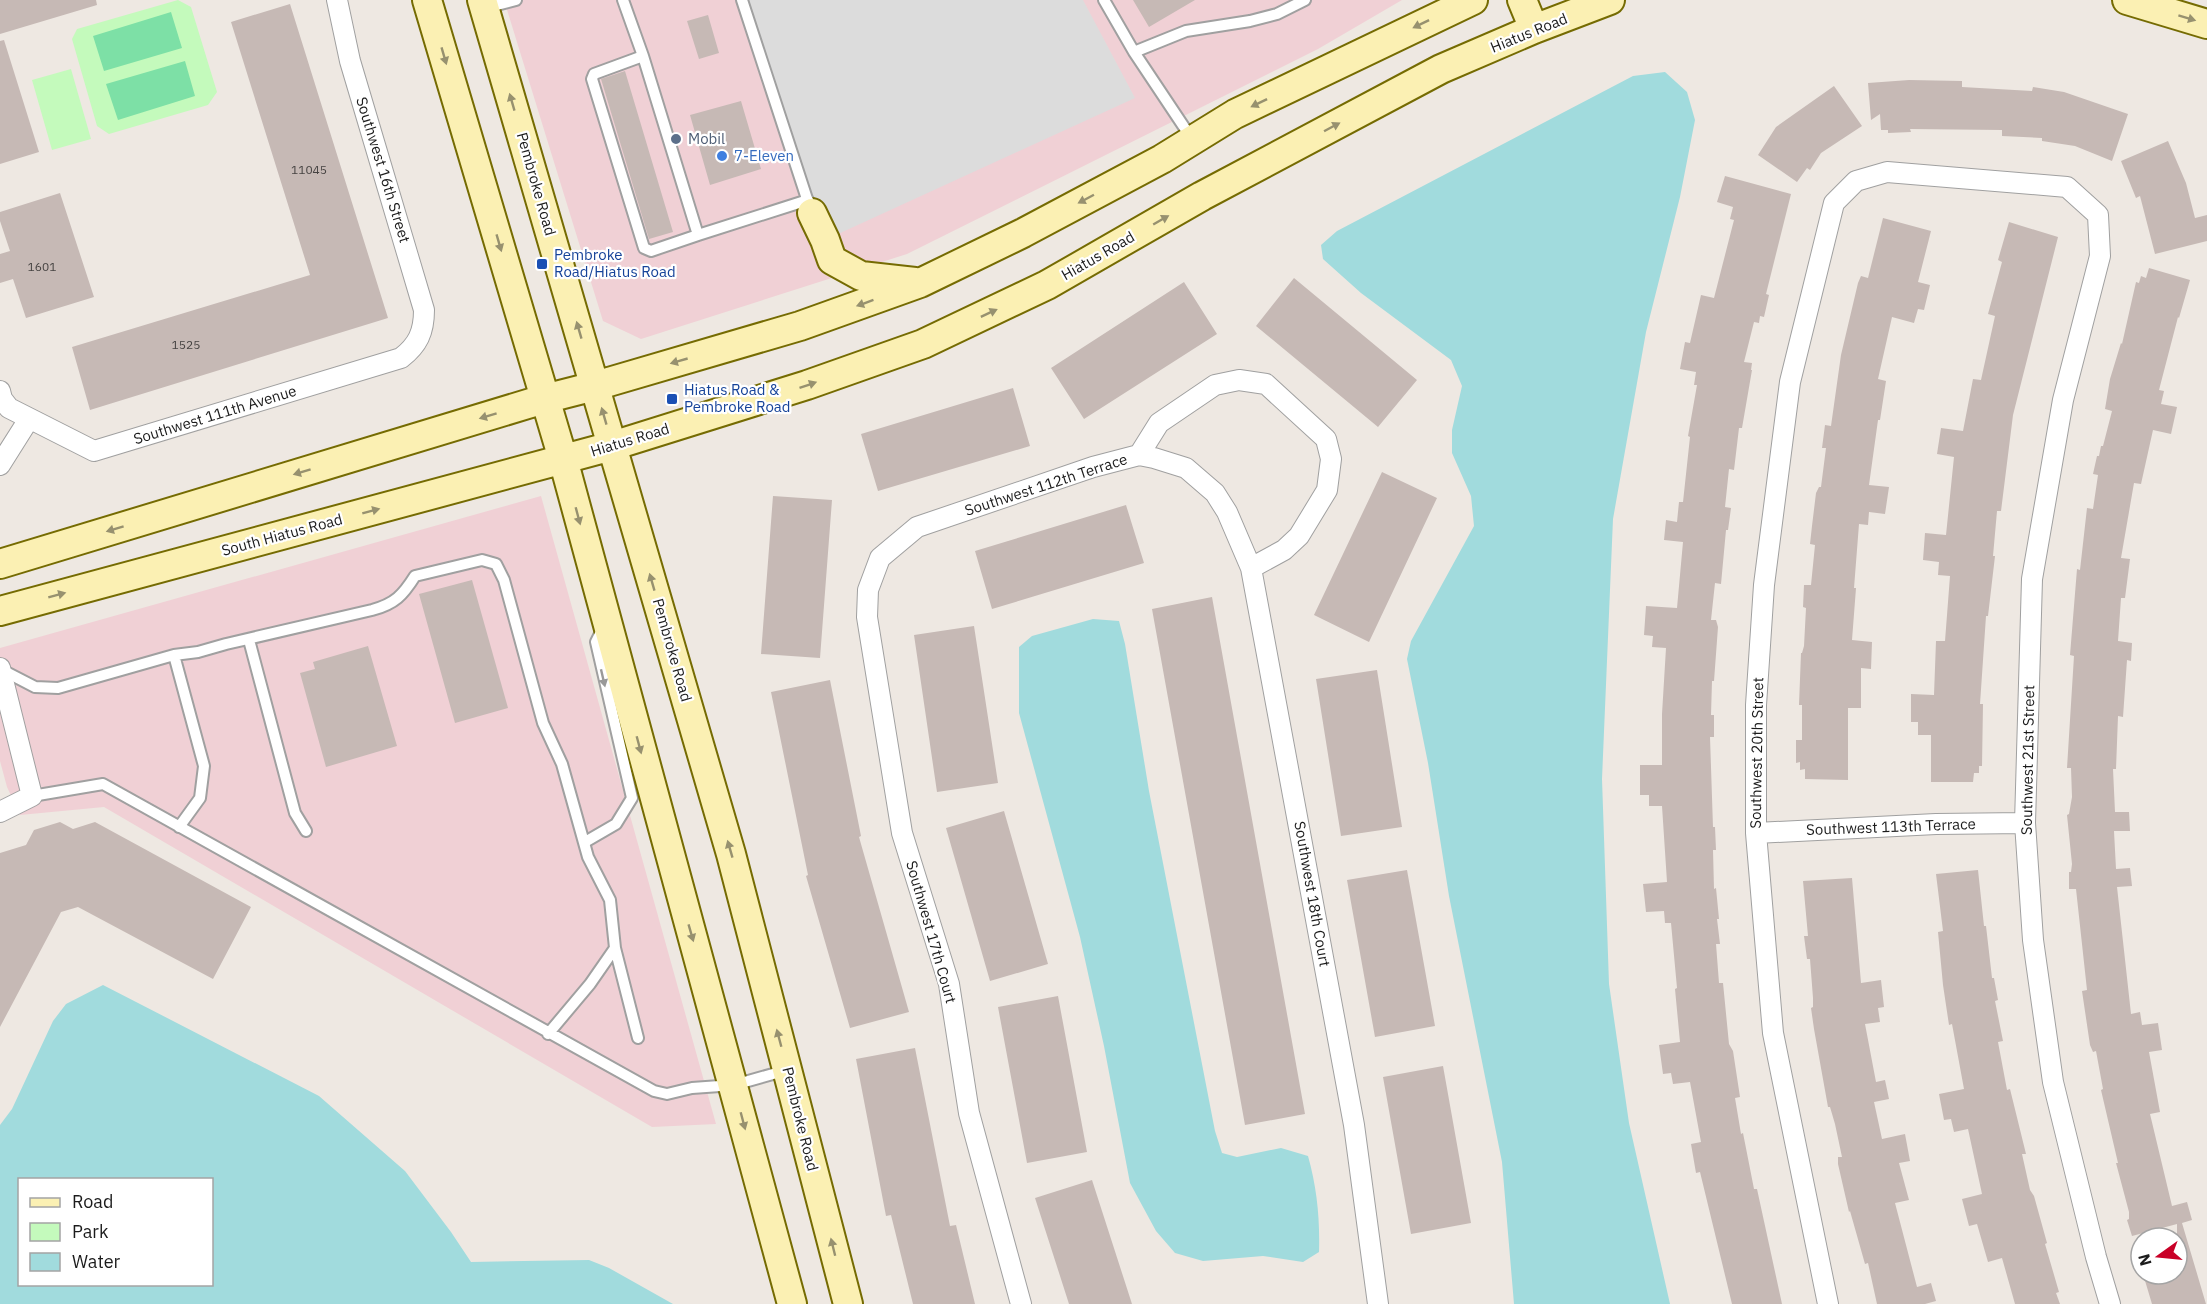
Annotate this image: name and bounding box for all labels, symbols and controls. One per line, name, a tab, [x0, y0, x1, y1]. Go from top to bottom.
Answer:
street label: Hiatus Road	[1487, 8, 1570, 57]
one-way arrow	[2178, 14, 2196, 23]
one-way arrow	[1412, 20, 1429, 29]
one-way arrow	[440, 47, 449, 65]
one-way arrow	[507, 93, 516, 111]
street label: Southwest 16th Street	[352, 95, 415, 245]
one-way arrow	[1251, 98, 1268, 107]
one-way arrow	[1324, 122, 1341, 132]
place label: Mobil	[688, 129, 725, 148]
street label: Pembroke Road	[513, 130, 560, 238]
marker: Mobil	[669, 132, 683, 146]
place label: 7-Eleven	[734, 146, 794, 165]
marker: 7-Eleven	[715, 149, 729, 163]
house number: 11045	[291, 162, 327, 177]
one-way arrow	[1077, 194, 1094, 204]
one-way arrow	[1153, 215, 1170, 225]
street label: Hiatus Road	[1058, 227, 1138, 284]
one-way arrow	[495, 234, 504, 252]
place label: Pembroke Road/Hiatus Road	[554, 245, 676, 281]
marker: Pembroke Road/Hiatus Road	[535, 257, 549, 271]
house number: 1601	[28, 259, 56, 274]
one-way arrow	[856, 298, 874, 308]
one-way arrow	[981, 308, 998, 317]
one-way arrow	[573, 321, 583, 339]
house number: 1525	[172, 337, 200, 352]
one-way arrow	[670, 357, 688, 366]
one-way arrow	[800, 379, 818, 389]
place label: Hiatus Road & Pembroke Road	[684, 380, 791, 416]
street label: Southwest 111th Avenue	[131, 381, 299, 448]
marker: Hiatus Road & Pembroke Road	[665, 392, 679, 406]
one-way arrow	[599, 407, 608, 425]
one-way arrow	[479, 412, 497, 421]
street label: Hiatus Road	[588, 419, 672, 461]
street label: Southwest 112th Terrace	[962, 449, 1130, 520]
one-way arrow	[293, 468, 311, 477]
one-way arrow	[362, 506, 380, 515]
one-way arrow	[574, 507, 583, 525]
street label: South Hiatus Road	[219, 509, 344, 560]
one-way arrow	[106, 525, 124, 534]
one-way arrow	[647, 573, 656, 591]
one-way arrow	[47, 590, 66, 600]
street label: Pembroke Road	[649, 596, 696, 704]
one-way arrow	[599, 669, 609, 687]
street label: Southwest 20th Street	[1746, 677, 1767, 829]
street label: Southwest 21st Street	[2017, 685, 2038, 835]
one-way arrow	[635, 736, 645, 754]
street label: Southwest 113th Terrace	[1806, 814, 1976, 839]
street label: Southwest 18th Court	[1290, 820, 1335, 968]
one-way arrow	[725, 840, 734, 858]
street label: Southwest 17th Court	[902, 858, 961, 1005]
one-way arrow	[687, 924, 696, 942]
one-way arrow	[774, 1029, 783, 1047]
street label: Pembroke Road	[778, 1065, 823, 1173]
one-way arrow	[739, 1112, 748, 1130]
legend	[18, 1178, 213, 1286]
text: Road	[72, 1190, 113, 1213]
text: Park	[72, 1220, 109, 1243]
north arrow	[2129, 1226, 2189, 1286]
one-way arrow	[828, 1238, 837, 1256]
text: Water	[72, 1250, 121, 1273]
text: N	[2133, 1252, 2156, 1268]

